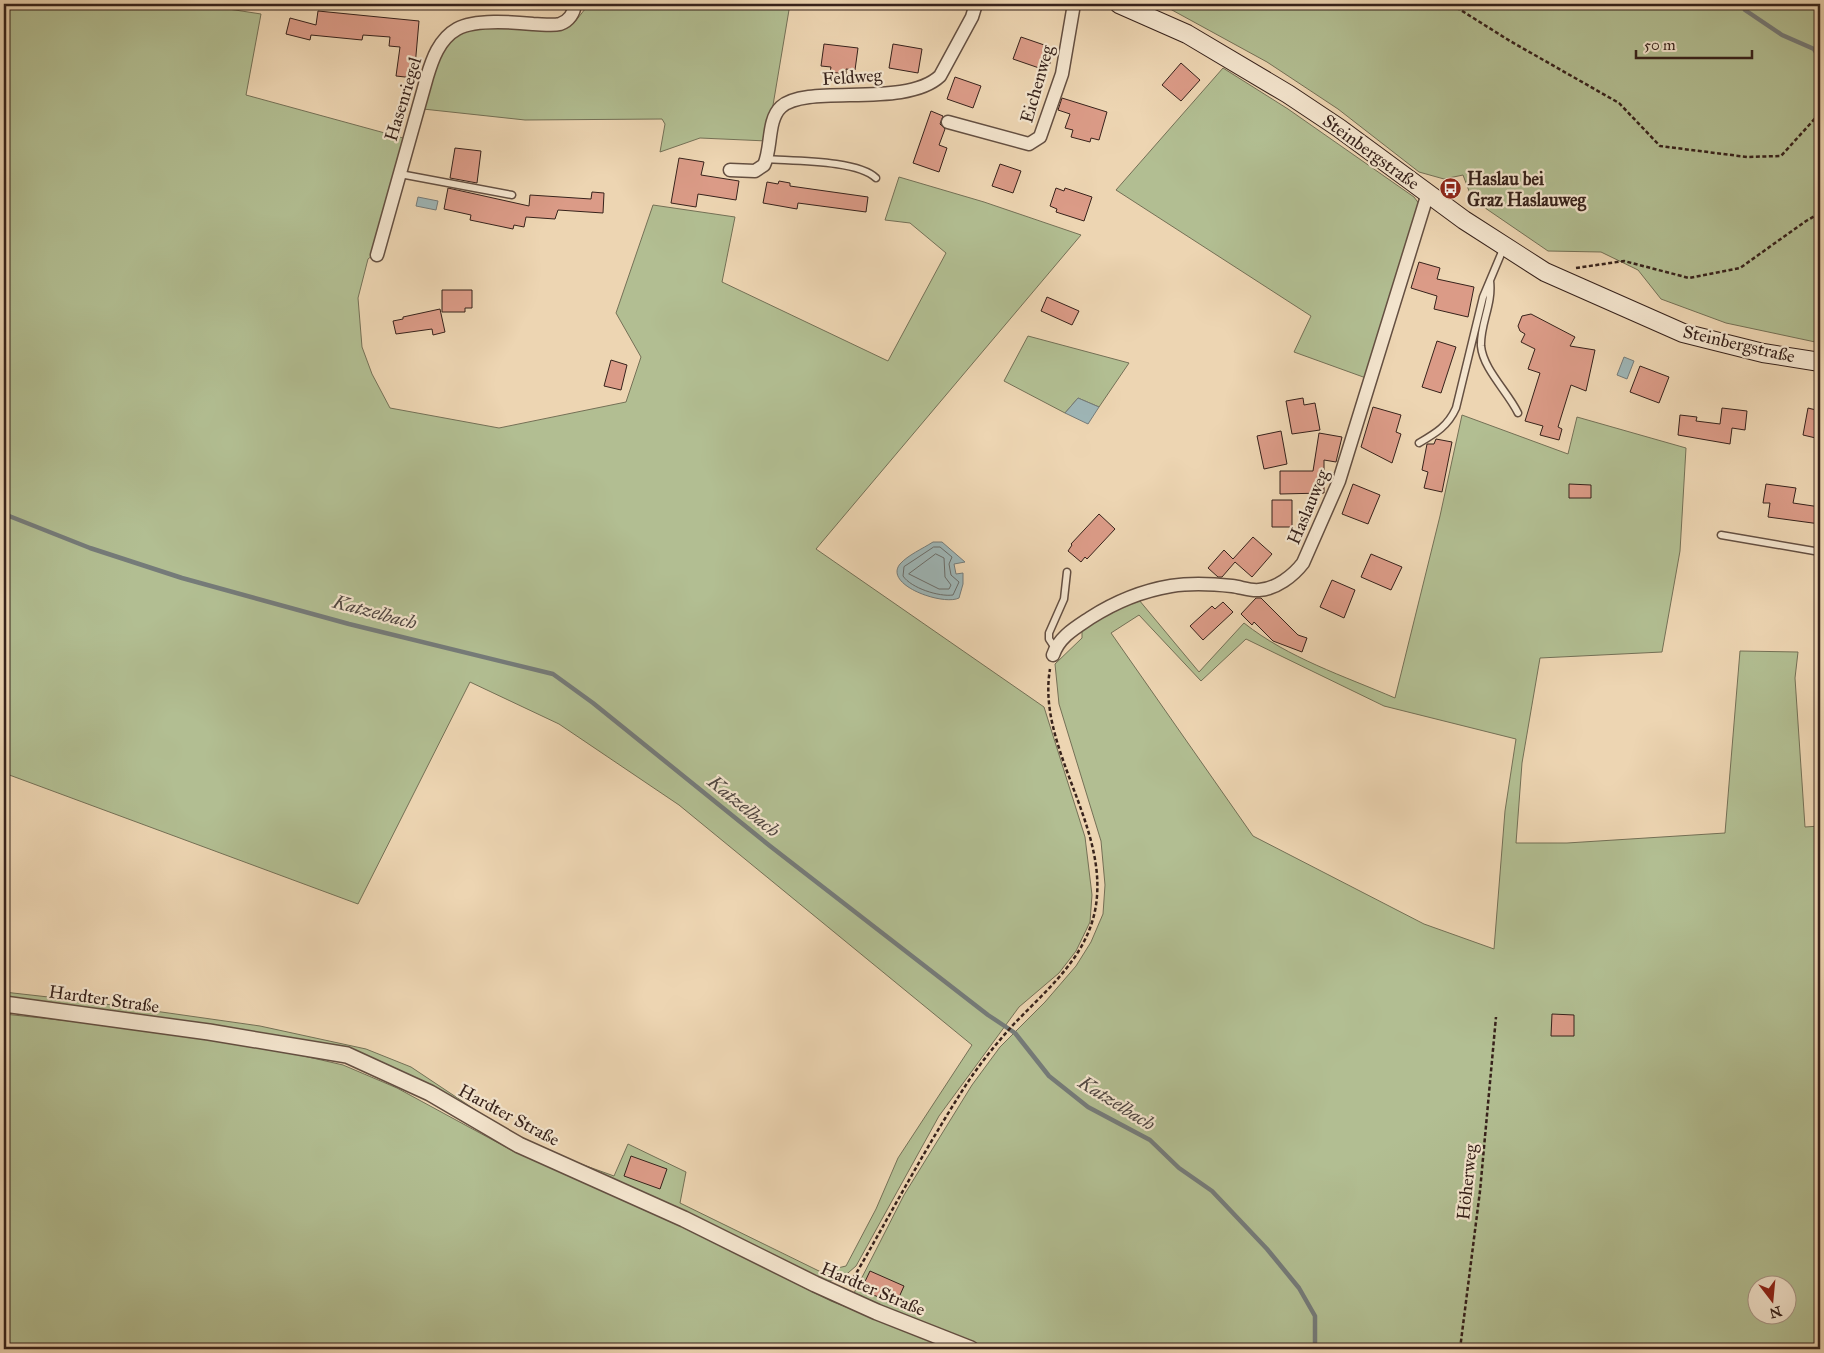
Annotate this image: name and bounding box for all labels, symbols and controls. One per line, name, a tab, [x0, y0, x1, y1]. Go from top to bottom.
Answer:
scale bar	[1636, 28, 1753, 60]
text: 50 m	[1644, 36, 1676, 54]
street label: Eichenweg	[1015, 42, 1060, 126]
street label: Hasenriegel	[380, 54, 427, 144]
street label: Feldweg	[821, 64, 883, 91]
street label: Steinbergstraße	[1318, 109, 1424, 195]
place label: Haslau bei Graz Haslauweg	[1467, 168, 1587, 212]
bus stop icon: Haslau bei Graz Haslauweg	[1439, 177, 1463, 201]
street label: Steinbergstraße	[1681, 320, 1797, 369]
street label: Haslauweg	[1282, 466, 1335, 548]
water label: Katzelbach	[330, 590, 419, 634]
water label: Katzelbach	[703, 770, 784, 842]
street label: Hardter Straße	[47, 980, 161, 1018]
water label: Katzelbach	[1074, 1070, 1159, 1135]
street label: Hardter Straße	[455, 1079, 563, 1151]
street label: Höherweg	[1452, 1142, 1483, 1221]
street label: Hardter Straße	[818, 1257, 928, 1321]
north arrow	[1746, 1276, 1796, 1326]
text: N	[1767, 1302, 1783, 1322]

